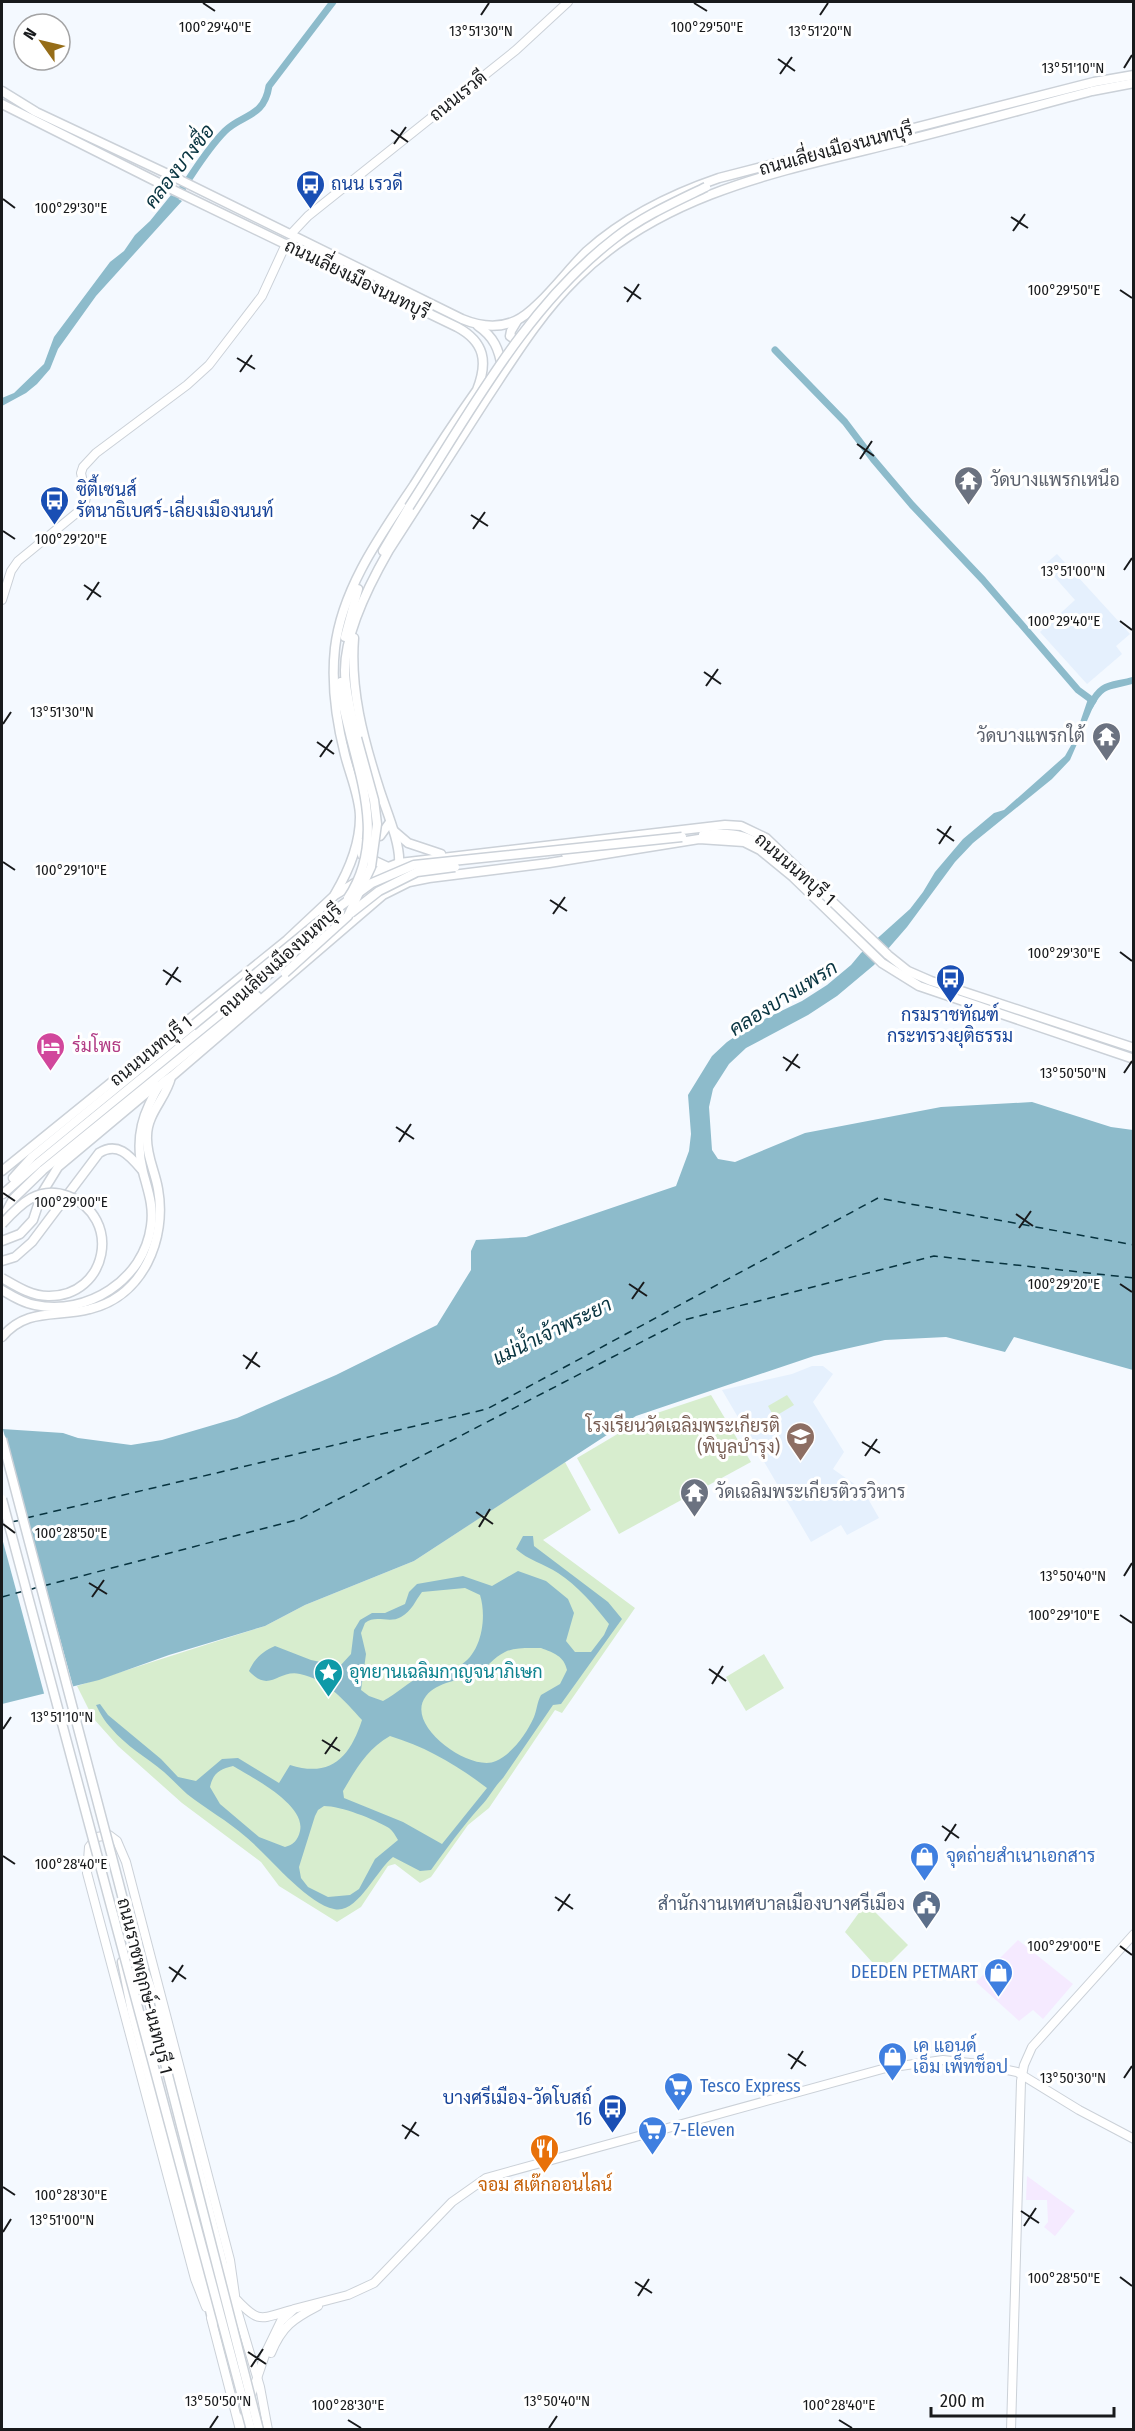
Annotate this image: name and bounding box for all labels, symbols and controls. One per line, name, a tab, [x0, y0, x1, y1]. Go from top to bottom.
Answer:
north arrow	[12, 12, 72, 72]
text: 100°29'40"E	[179, 18, 251, 36]
text: 100°29'50"E	[671, 18, 743, 36]
text: 13°51'30"N	[449, 22, 513, 40]
text: 13°51'20"N	[788, 22, 852, 40]
text: N	[19, 25, 41, 43]
text: 13°51'10"N	[1042, 59, 1104, 77]
street label: ถนนเรวดี	[424, 65, 491, 126]
street label: ถนนเลี่ยงเมืองนนทบุรี	[755, 113, 916, 181]
water label: คลองบางซื่อ	[135, 116, 219, 213]
bus stop icon: ถนน เรวดี	[294, 168, 326, 210]
place label: ถนน เรวดี	[331, 171, 403, 195]
text: 100°29'30"E	[35, 199, 107, 217]
street label: ถนนเลี่ยงเมืองนนทบุรี	[281, 230, 435, 325]
text: 100°29'50"E	[1028, 281, 1100, 299]
temple icon: วัดบางแพรกเหนือ	[953, 464, 985, 506]
place label: วัดบางแพรกเหนือ	[990, 468, 1120, 491]
place label: ซิตี้เซนส์ รัตนาธิเบศร์-เลี่ยงเมืองนนท์	[76, 474, 274, 522]
bus stop icon: ซิตี้เซนส์ รัตนาธิเบศร์-เลี่ยงเมืองนนท์	[39, 484, 71, 526]
text: 100°29'20"E	[35, 530, 107, 548]
text: 13°51'00"N	[1041, 562, 1105, 580]
text: 100°29'40"E	[1028, 612, 1100, 630]
text: 13°51'30"N	[30, 703, 94, 721]
temple icon: วัดบางแพรกใต้	[1090, 720, 1122, 762]
place label: วัดบางแพรกใต้	[976, 723, 1086, 747]
street label: ถนนนนทบุรี 1	[749, 826, 841, 911]
text: 100°29'10"E	[35, 861, 107, 879]
street label: ถนนเลี่ยงเมืองนนทบุรี	[210, 895, 347, 1022]
text: 100°29'30"E	[1028, 944, 1100, 962]
water label: คลองบางแพรก	[724, 955, 842, 1041]
bus stop icon: กรมราชทัณฑ์ กระทรวงยุติธรรม	[934, 962, 966, 1004]
place label: กรมราชทัณฑ์ กระทรวงยุติธรรม	[887, 1002, 1013, 1048]
street label: ถนนนนทบุรี 1	[104, 1010, 197, 1092]
hotel icon: ร่มโพธ	[35, 1030, 67, 1072]
place label: ร่มโพธ	[72, 1033, 122, 1057]
text: 13°50'50"N	[1040, 1064, 1106, 1082]
text: 100°29'00"E	[34, 1193, 108, 1211]
text: 100°29'20"E	[1028, 1275, 1100, 1293]
water label: แม่น้ำเจ้าพระยา	[486, 1286, 615, 1370]
place label: โรงเรียนวัดเฉลิมพระเกียรติ (พิบูลบำรุง)	[585, 1413, 780, 1460]
school or university icon: โรงเรียนวัดเฉลิมพระเกียรติ (พิบูลบำรุง)	[785, 1420, 817, 1462]
temple icon: วัดเฉลิมพระเกียรติวรวิหาร	[678, 1476, 710, 1518]
place label: วัดเฉลิมพระเกียรติวรวิหาร	[715, 1479, 906, 1503]
text: 100°28'50"E	[35, 1524, 107, 1542]
text: 13°50'40"N	[1040, 1567, 1106, 1585]
text: 100°29'10"E	[1028, 1606, 1100, 1624]
place icon: อุทยานเฉลิมกาญจนาภิเษก	[312, 1656, 344, 1698]
place label: อุทยานเฉลิมกาญจนาภิเษก	[349, 1661, 543, 1684]
text: 13°51'10"N	[31, 1708, 93, 1726]
shop icon: จุดถ่ายสำเนาเอกสาร	[909, 1840, 941, 1882]
place label: จุดถ่ายสำเนาเอกสาร	[946, 1844, 1096, 1868]
text: 100°28'40"E	[35, 1855, 107, 1873]
public building icon: สำนักงานเทศบาลเมืองบางศรีเมือง	[910, 1888, 942, 1930]
place label: สำนักงานเทศบาลเมืองบางศรีเมือง	[658, 1891, 905, 1915]
street label: ถนนราชพฤกษ์-นนทบุรี 1	[112, 1895, 179, 2077]
text: 100°29'00"E	[1027, 1937, 1101, 1955]
shop icon: DEEDEN PETMART	[983, 1956, 1015, 1998]
place label: DEEDEN PETMART	[851, 1961, 979, 1983]
place label: เค แอนด์ เอ็ม เพ็ทช็อป	[913, 2033, 1008, 2078]
shop icon: เค แอนด์ เอ็ม เพ็ทช็อป	[876, 2040, 908, 2082]
text: 13°50'30"N	[1040, 2069, 1106, 2087]
supermarket icon: Tesco Express	[663, 2070, 695, 2112]
place label: Tesco Express	[700, 2075, 801, 2097]
place label: บางศรีเมือง-วัดโบสถ์ 16	[443, 2085, 592, 2130]
bus stop icon: บางศรีเมือง-วัดโบสถ์ 16	[597, 2092, 629, 2134]
supermarket icon: 7-Eleven	[636, 2114, 668, 2156]
place label: 7-Eleven	[673, 2119, 735, 2141]
restaurant icon: จอม สเต๊กออนไลน์	[529, 2132, 561, 2174]
place label: จอม สเต๊กออนไลน์	[478, 2172, 612, 2196]
text: 100°28'30"E	[35, 2186, 107, 2204]
text: 13°51'00"N	[30, 2211, 94, 2229]
text: 100°28'50"E	[1028, 2269, 1100, 2287]
scale bar	[931, 2380, 1114, 2418]
text: 200 m	[940, 2390, 985, 2412]
text: 13°50'50"N	[185, 2392, 251, 2410]
text: 13°50'40"N	[524, 2392, 590, 2410]
text: 100°28'30"E	[312, 2396, 384, 2414]
text: 100°28'40"E	[803, 2396, 875, 2414]

